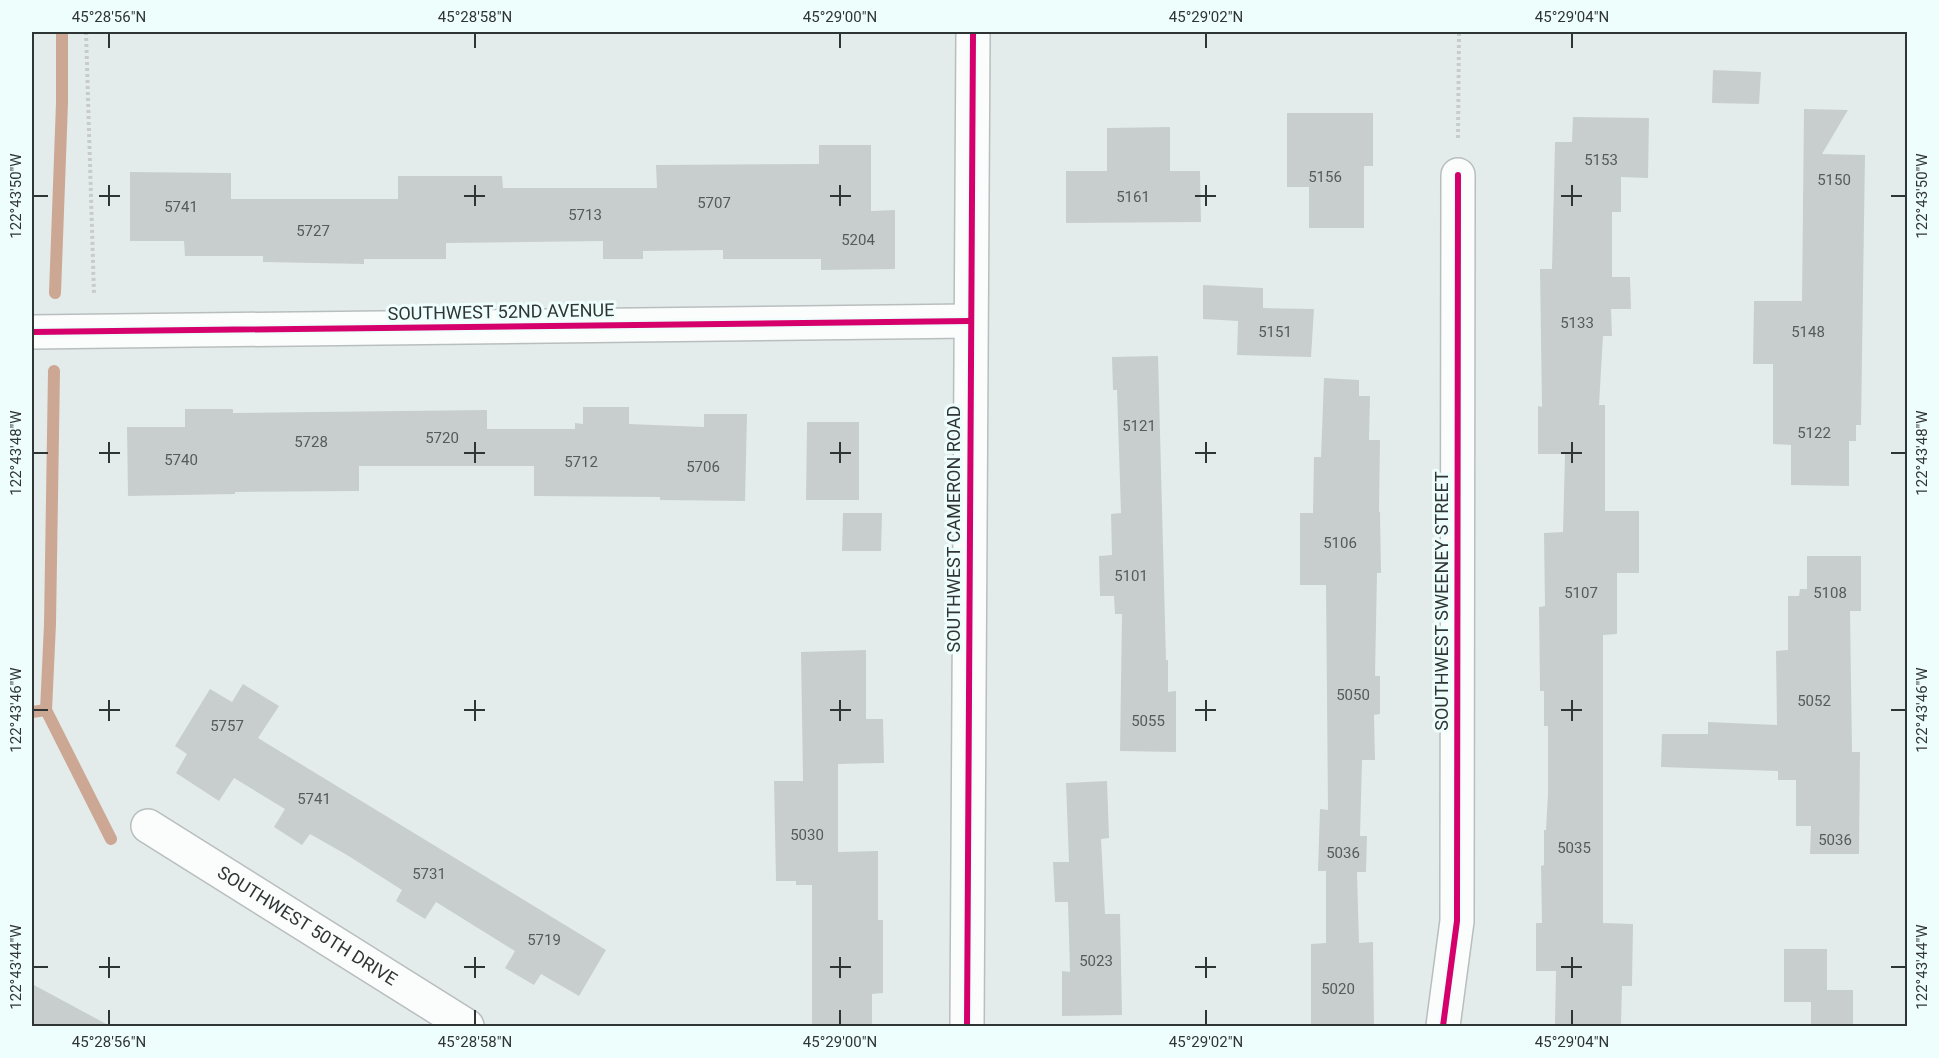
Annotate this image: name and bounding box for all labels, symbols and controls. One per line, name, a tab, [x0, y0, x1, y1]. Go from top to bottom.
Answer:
text: 45°28'56"N	[72, 8, 146, 26]
text: 45°28'58"N	[438, 8, 512, 26]
text: 45°29'00"N	[803, 8, 877, 26]
text: 45°29'02"N	[1169, 8, 1243, 26]
text: 45°29'04"N	[1535, 8, 1609, 26]
house number: 5153	[1584, 151, 1618, 169]
text: 122°43'50"W	[7, 153, 25, 239]
text: 122°43'50"W	[1913, 153, 1931, 239]
house number: 5156	[1308, 168, 1342, 186]
house number: 5150	[1817, 171, 1851, 189]
house number: 5161	[1116, 188, 1150, 206]
house number: 5707	[697, 194, 731, 212]
house number: 5741	[164, 198, 198, 216]
house number: 5713	[568, 206, 602, 224]
house number: 5727	[296, 222, 330, 240]
house number: 5204	[841, 231, 875, 249]
street label: SOUTHWEST 52ND AVENUE	[387, 299, 615, 324]
house number: 5133	[1560, 314, 1594, 332]
house number: 5151	[1258, 323, 1292, 341]
house number: 5148	[1791, 323, 1825, 341]
street label: SOUTHWEST CAMERON ROAD	[943, 405, 964, 653]
text: 122°43'48"W	[7, 410, 25, 496]
text: 122°43'48"W	[1913, 410, 1931, 496]
house number: 5121	[1122, 417, 1156, 435]
house number: 5122	[1797, 424, 1831, 442]
house number: 5720	[425, 429, 459, 447]
house number: 5728	[294, 433, 328, 451]
house number: 5740	[164, 451, 198, 469]
house number: 5712	[564, 453, 598, 471]
house number: 5706	[686, 458, 720, 476]
street label: SOUTHWEST SWEENEY STREET	[1431, 471, 1452, 731]
house number: 5106	[1323, 534, 1357, 552]
house number: 5101	[1114, 567, 1148, 585]
house number: 5107	[1564, 584, 1598, 602]
house number: 5108	[1813, 584, 1847, 602]
text: 122°43'46"W	[7, 667, 25, 753]
text: 122°43'46"W	[1913, 667, 1931, 753]
house number: 5050	[1336, 686, 1370, 704]
house number: 5052	[1797, 692, 1831, 710]
house number: 5055	[1131, 712, 1165, 730]
house number: 5757	[210, 717, 244, 735]
house number: 5741	[297, 790, 331, 808]
house number: 5030	[790, 826, 824, 844]
house number: 5036	[1818, 831, 1852, 849]
house number: 5035	[1557, 839, 1591, 857]
house number: 5036	[1326, 844, 1360, 862]
street label: SOUTHWEST 50TH DRIVE	[214, 861, 401, 990]
house number: 5731	[412, 865, 446, 883]
text: 122°43'44"W	[7, 924, 25, 1010]
text: 122°43'44"W	[1913, 924, 1931, 1010]
house number: 5719	[527, 931, 561, 949]
house number: 5023	[1079, 952, 1113, 970]
house number: 5020	[1321, 980, 1355, 998]
text: 45°28'56"N	[72, 1033, 146, 1051]
text: 45°28'58"N	[438, 1033, 512, 1051]
text: 45°29'00"N	[803, 1033, 877, 1051]
text: 45°29'02"N	[1169, 1033, 1243, 1051]
text: 45°29'04"N	[1535, 1033, 1609, 1051]

